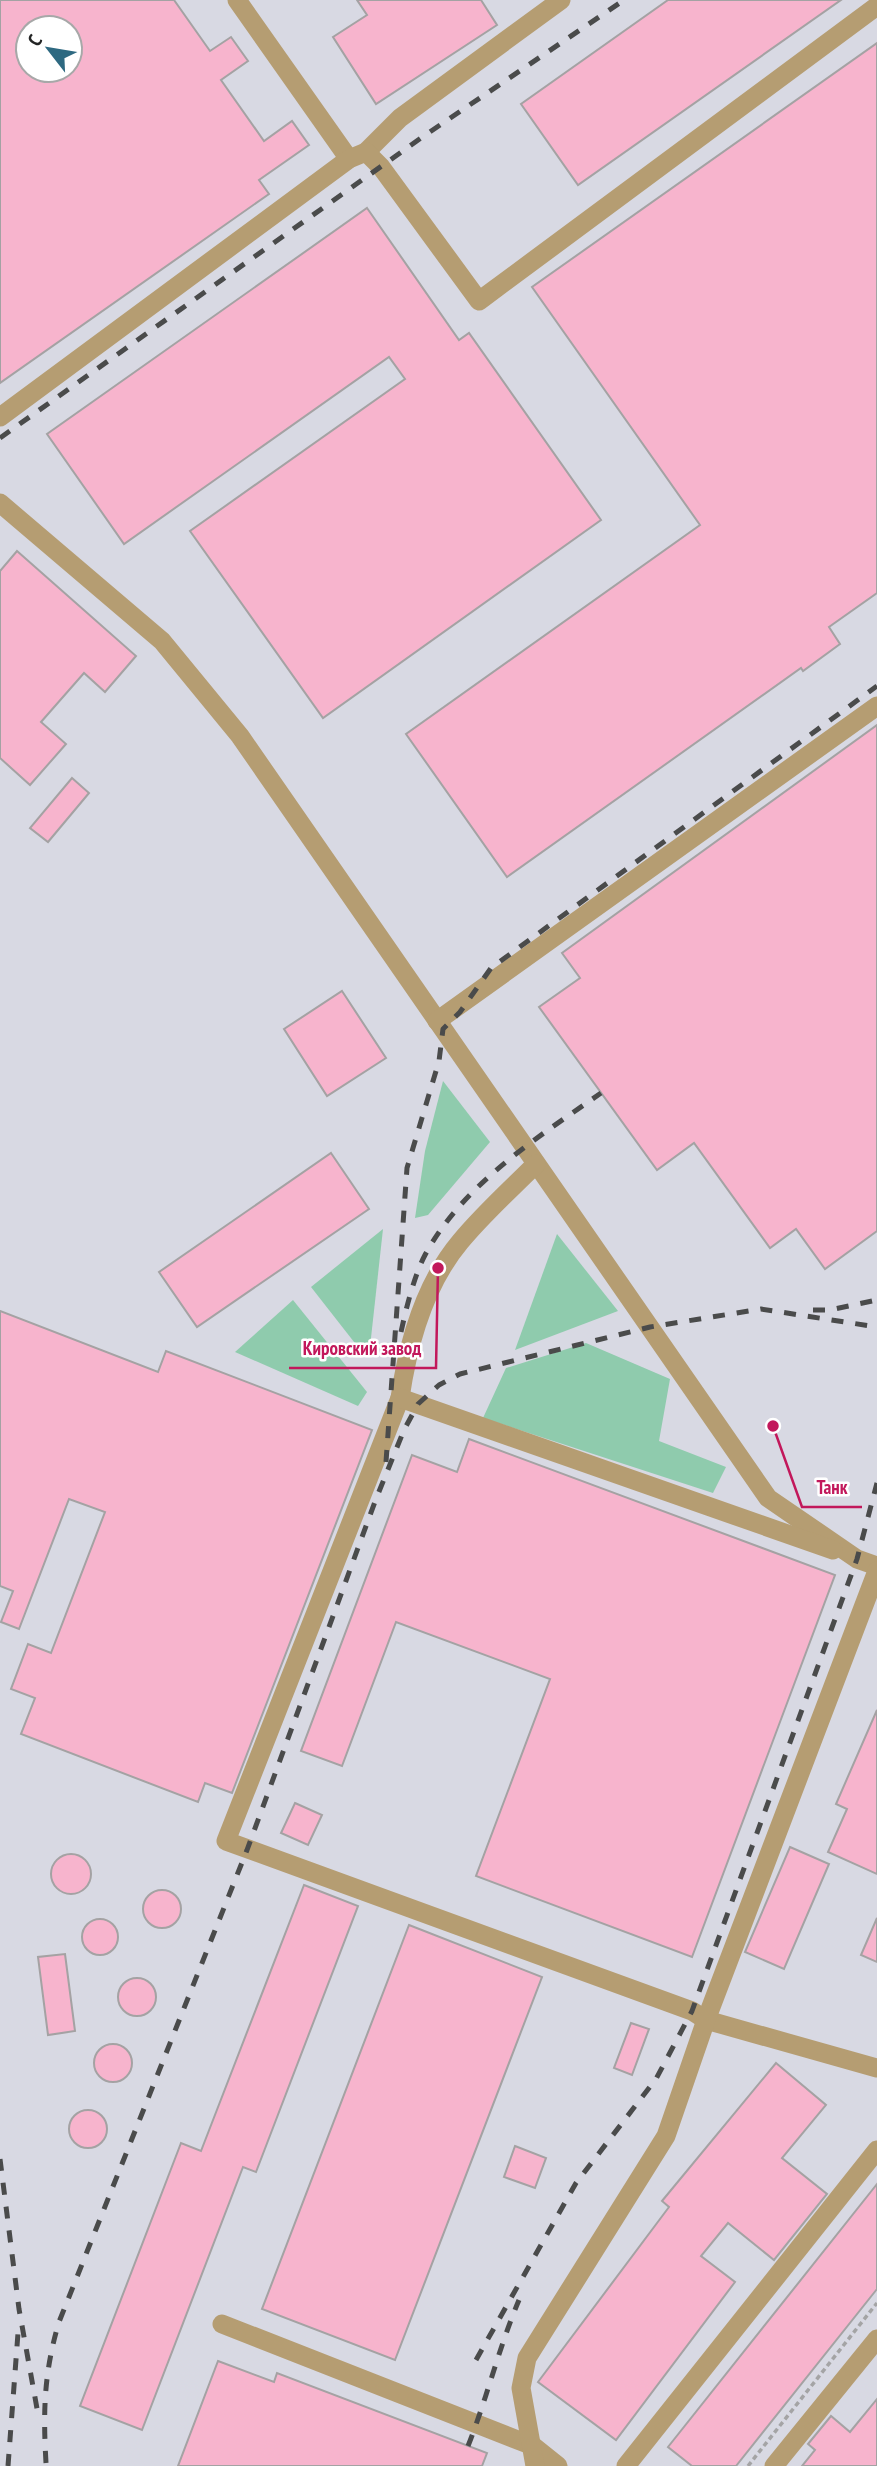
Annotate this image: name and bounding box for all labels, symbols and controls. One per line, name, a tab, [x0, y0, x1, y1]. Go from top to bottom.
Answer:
north arrow	[14, 14, 84, 84]
text: С	[22, 30, 47, 50]
callout: Кировский завод	[289, 1328, 436, 1368]
text: Кировский завод	[303, 1336, 421, 1360]
callout: Танк	[802, 1467, 862, 1507]
text: Танк	[816, 1475, 848, 1499]

